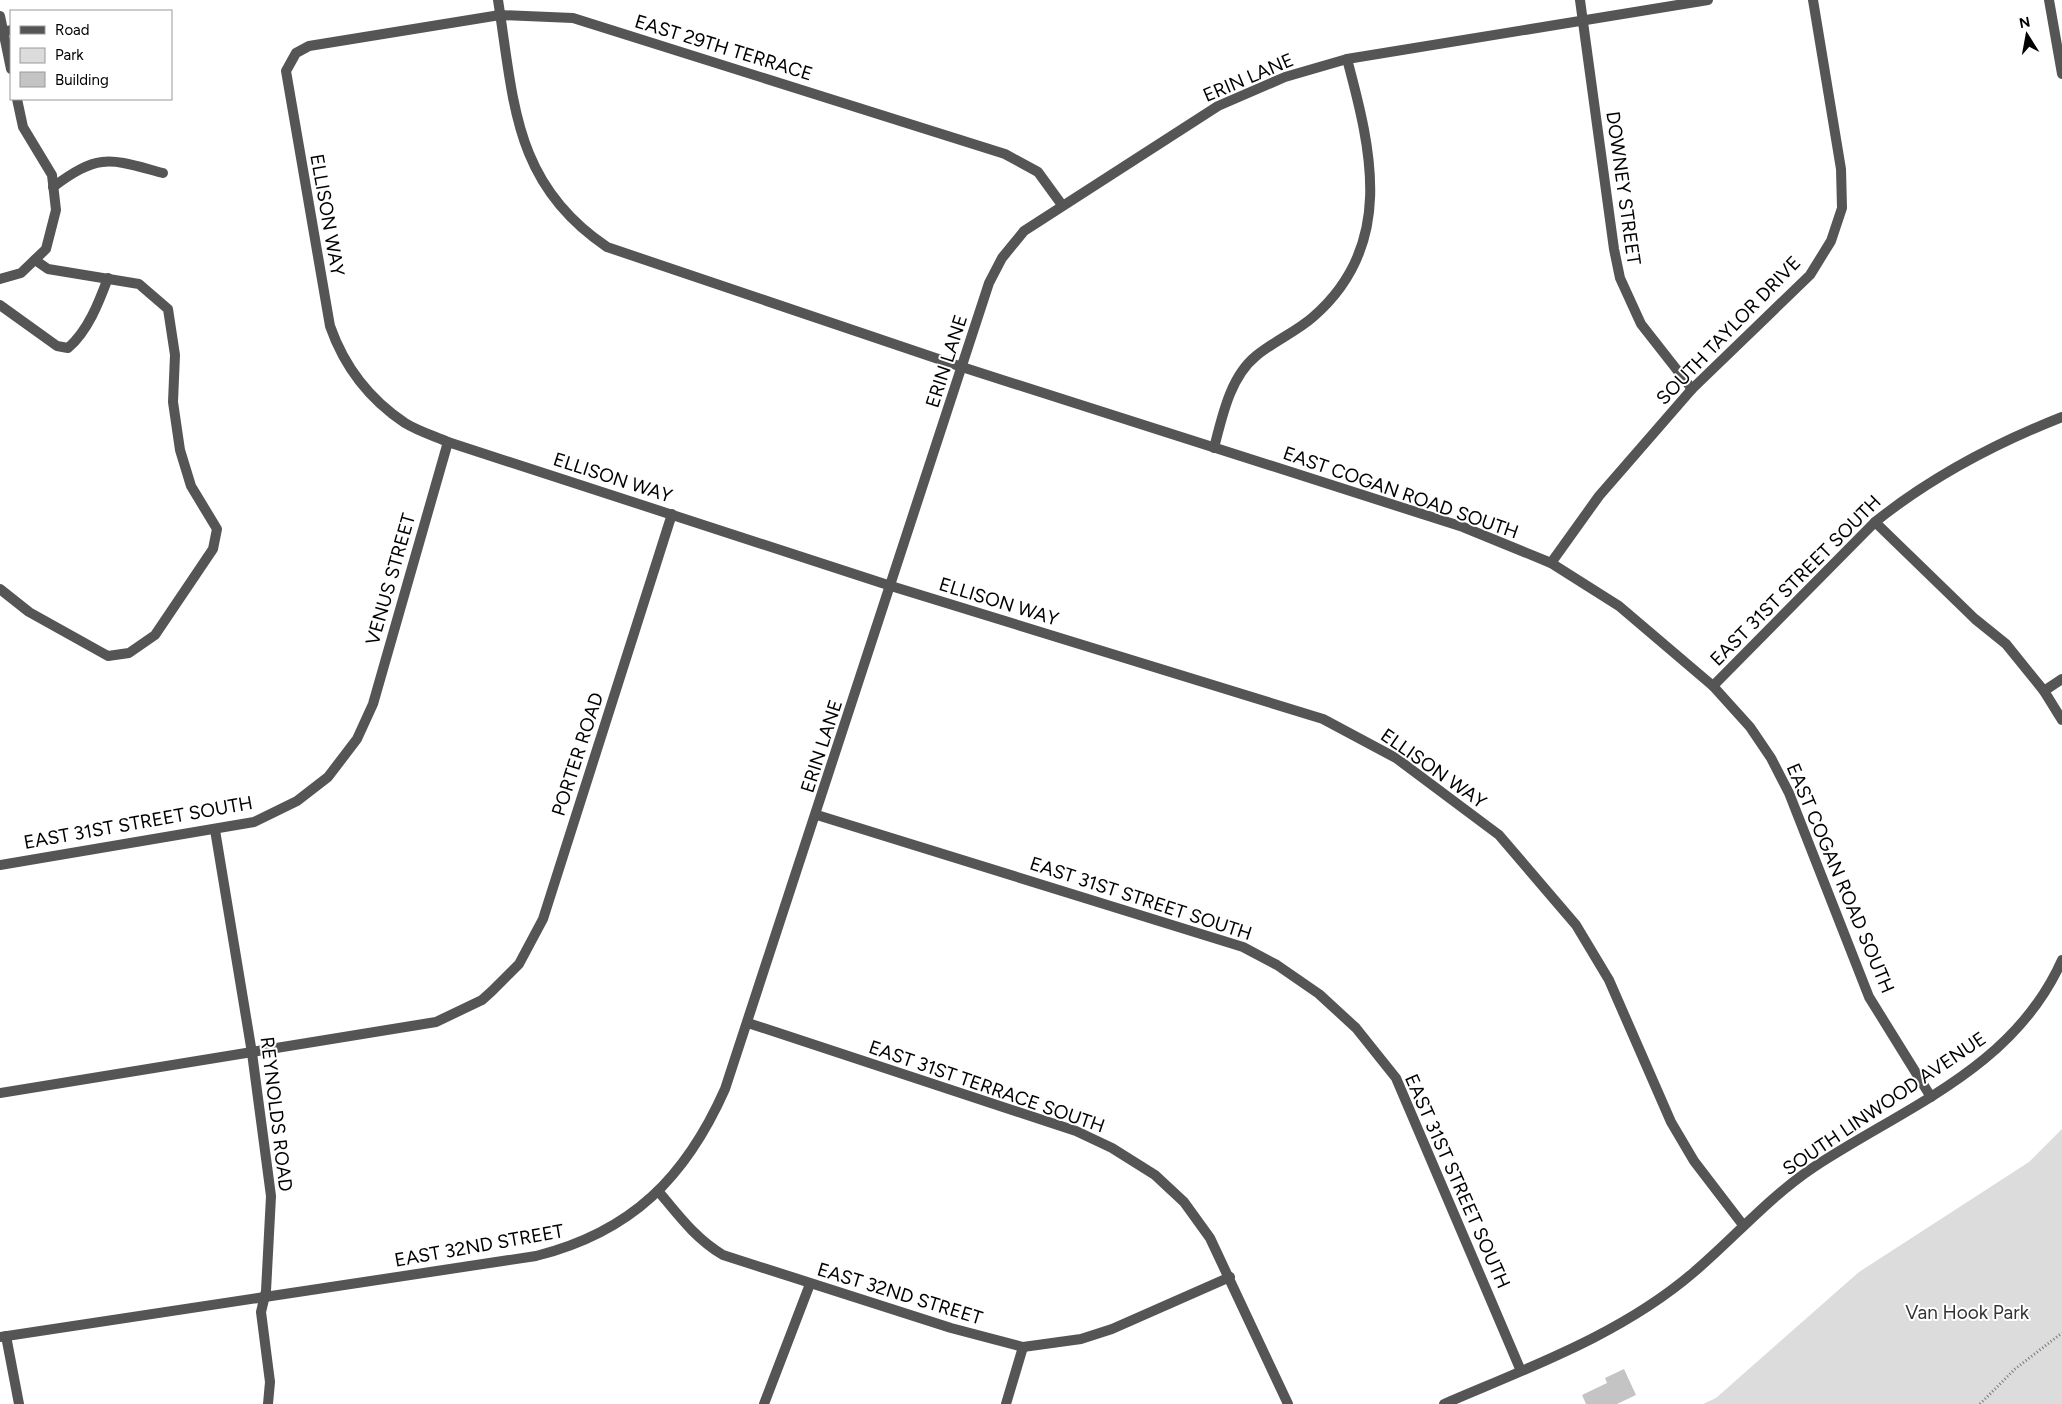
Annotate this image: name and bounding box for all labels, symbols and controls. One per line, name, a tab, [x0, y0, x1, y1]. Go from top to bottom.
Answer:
street label: EAST 29TH TERRACE	[632, 9, 816, 85]
legend	[10, 10, 172, 100]
north arrow	[2002, 10, 2052, 60]
text: N	[2018, 13, 2032, 32]
text: Road	[55, 21, 90, 39]
text: Park	[55, 46, 84, 64]
street label: ERIN LANE	[1199, 48, 1297, 107]
text: Building	[55, 71, 109, 89]
street label: DOWNEY STREET	[1601, 110, 1646, 267]
street label: ELLISON WAY	[305, 152, 350, 279]
street label: SOUTH TAYLOR DRIVE	[1651, 251, 1805, 409]
street label: ERIN LANE	[921, 312, 972, 411]
street label: EAST COGAN ROAD SOUTH	[1280, 441, 1522, 544]
street label: ELLISON WAY	[550, 447, 676, 508]
street label: EAST 31ST STREET SOUTH	[1705, 490, 1886, 671]
street label: VENUS STREET	[361, 510, 420, 648]
street label: ELLISON WAY	[936, 572, 1062, 631]
street label: PORTER ROAD	[547, 690, 608, 819]
street label: ERIN LANE	[796, 697, 847, 796]
street label: ELLISON WAY	[1376, 724, 1491, 814]
street label: EAST COGAN ROAD SOUTH	[1782, 760, 1900, 997]
street label: EAST 31ST STREET SOUTH	[22, 791, 254, 854]
street label: EAST 31ST STREET SOUTH	[1027, 852, 1255, 945]
street label: SOUTH LINWOOD AVENUE	[1778, 1027, 1990, 1180]
street label: REYNOLDS ROAD	[256, 1035, 297, 1193]
street label: EAST 31ST TERRACE SOUTH	[866, 1035, 1108, 1138]
street label: EAST 31ST STREET SOUTH	[1400, 1070, 1515, 1292]
street label: EAST 32ND STREET	[393, 1219, 566, 1272]
street label: EAST 32ND STREET	[815, 1257, 986, 1330]
park label: Van Hook Park	[1905, 1301, 2030, 1324]

